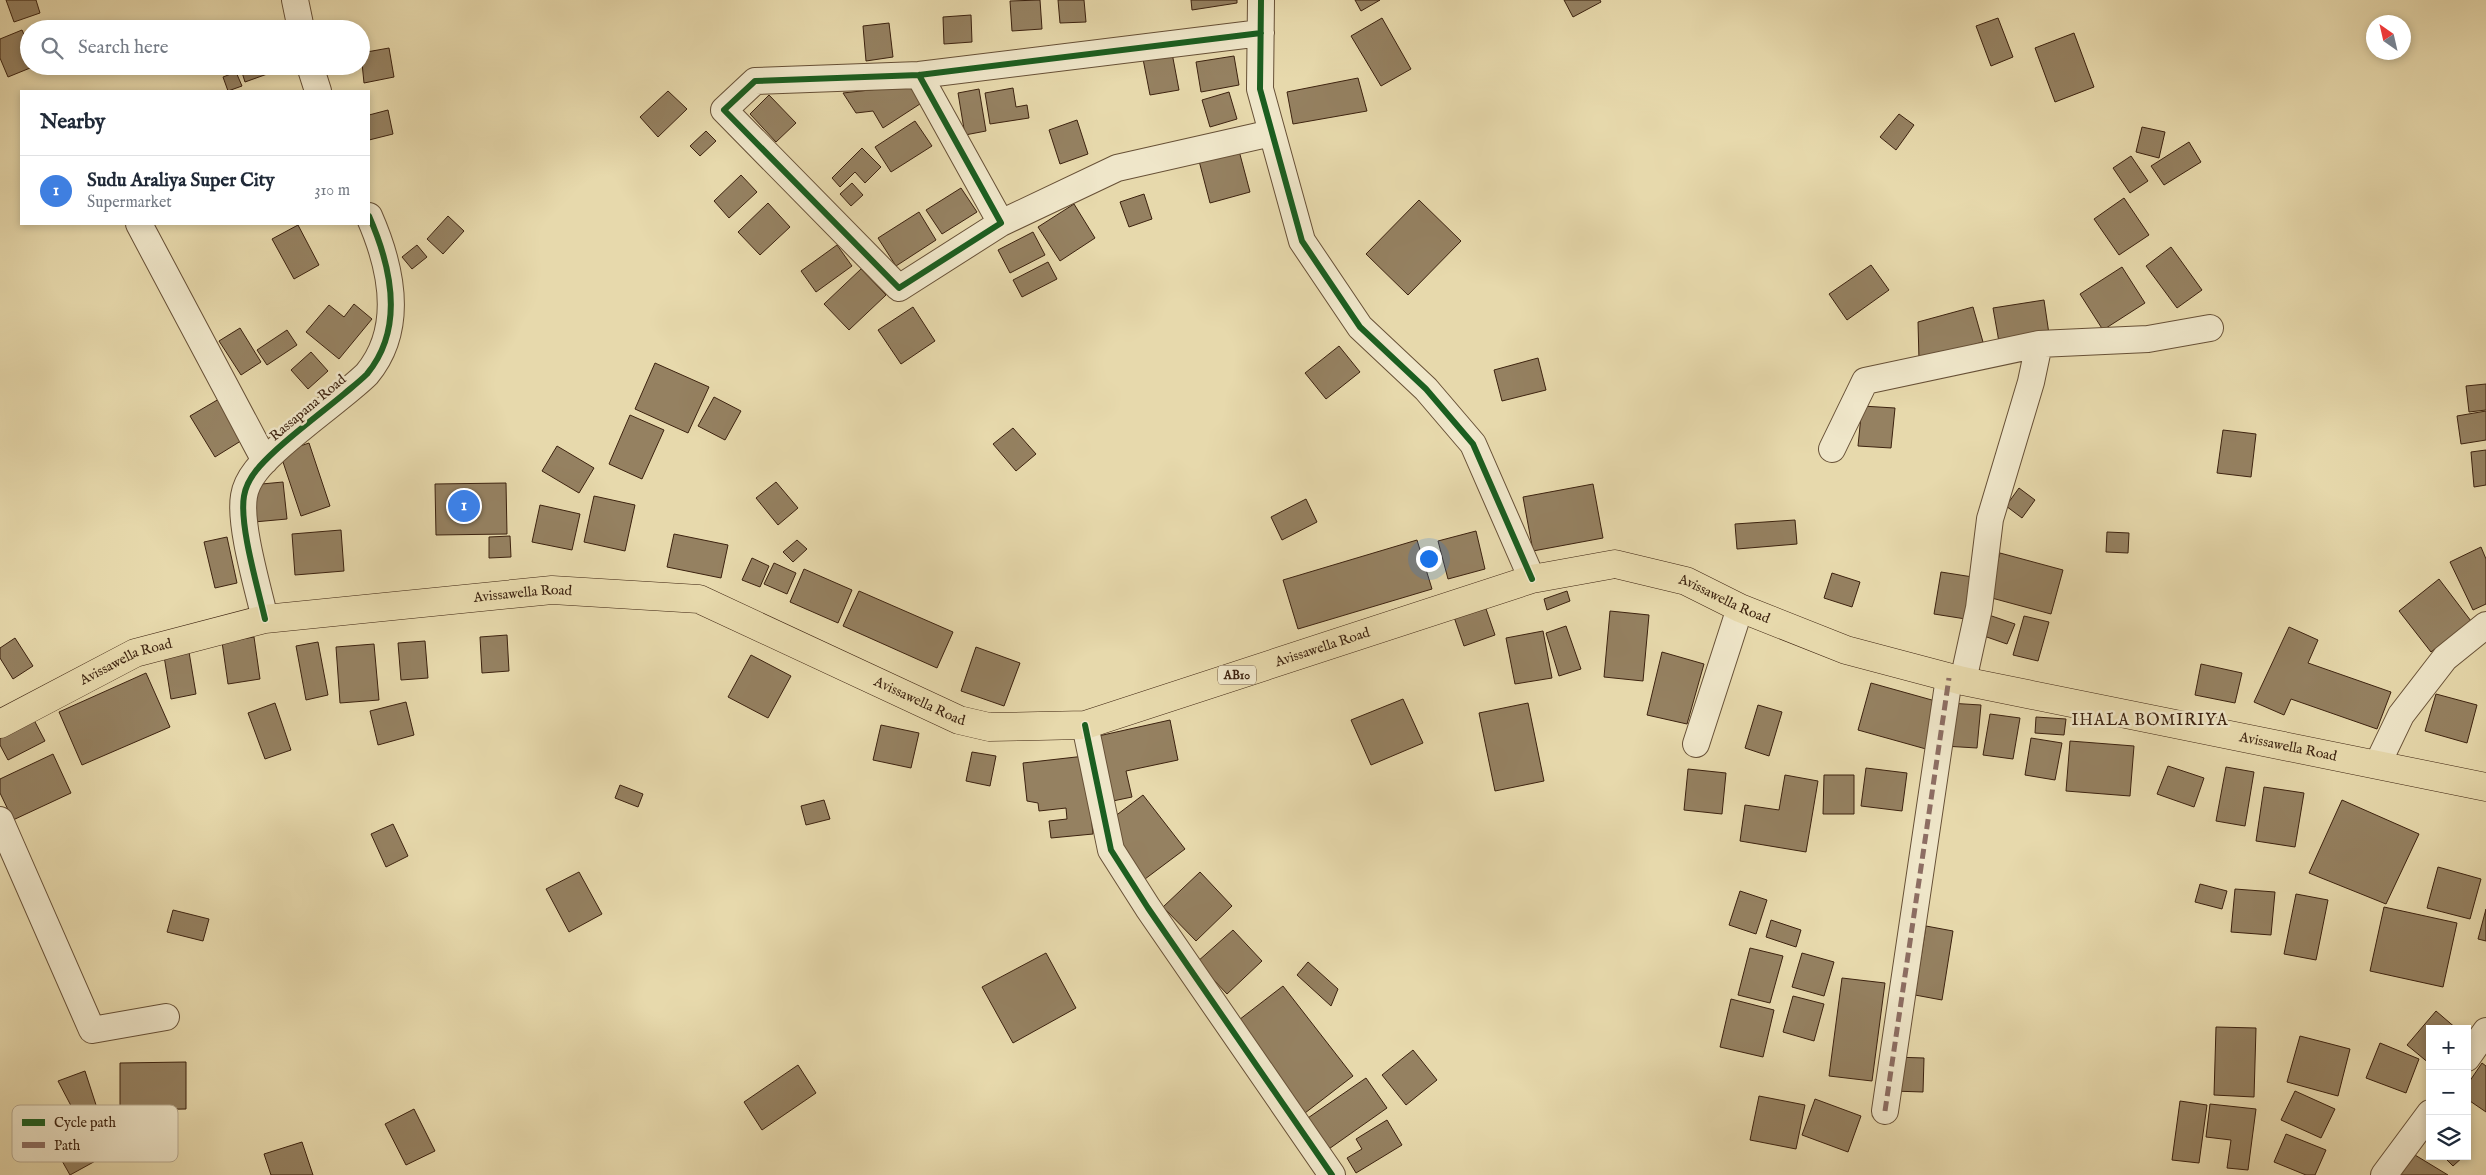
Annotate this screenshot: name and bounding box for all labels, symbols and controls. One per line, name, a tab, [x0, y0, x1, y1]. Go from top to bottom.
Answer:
north arrow	[2366, 15, 2411, 60]
search box	[20, 20, 370, 75]
icon: search	[38, 34, 66, 62]
text: Search here	[78, 36, 169, 60]
text: Nearby	[40, 109, 105, 136]
text: Sudu Araliya Super City	[87, 169, 275, 193]
text: 1	[53, 181, 59, 201]
text: 310 m	[314, 181, 350, 201]
text: Supermarket	[87, 193, 172, 213]
street label: Rassapana Road	[266, 370, 350, 445]
pin: 1	[448, 487, 480, 525]
your location	[1416, 546, 1442, 572]
street label: Avissawella Road	[1676, 570, 1773, 628]
street label: Avissawella Road	[472, 581, 573, 607]
street label: Avissawella Road	[1272, 623, 1373, 672]
street label: Avissawella Road	[76, 635, 174, 690]
road number: AB10	[1218, 666, 1256, 684]
street label: Avissawella Road	[870, 672, 967, 730]
district label: IHALA BOMIRIYA	[2071, 711, 2229, 731]
street label: Avissawella Road	[2237, 728, 2339, 766]
map controls	[2426, 1025, 2471, 1160]
button: +	[2426, 1025, 2471, 1070]
button: −	[2426, 1070, 2471, 1115]
legend	[12, 1105, 178, 1162]
text: Cycle path	[54, 1114, 116, 1132]
button: layers	[2426, 1115, 2471, 1160]
text: Path	[54, 1137, 81, 1155]

